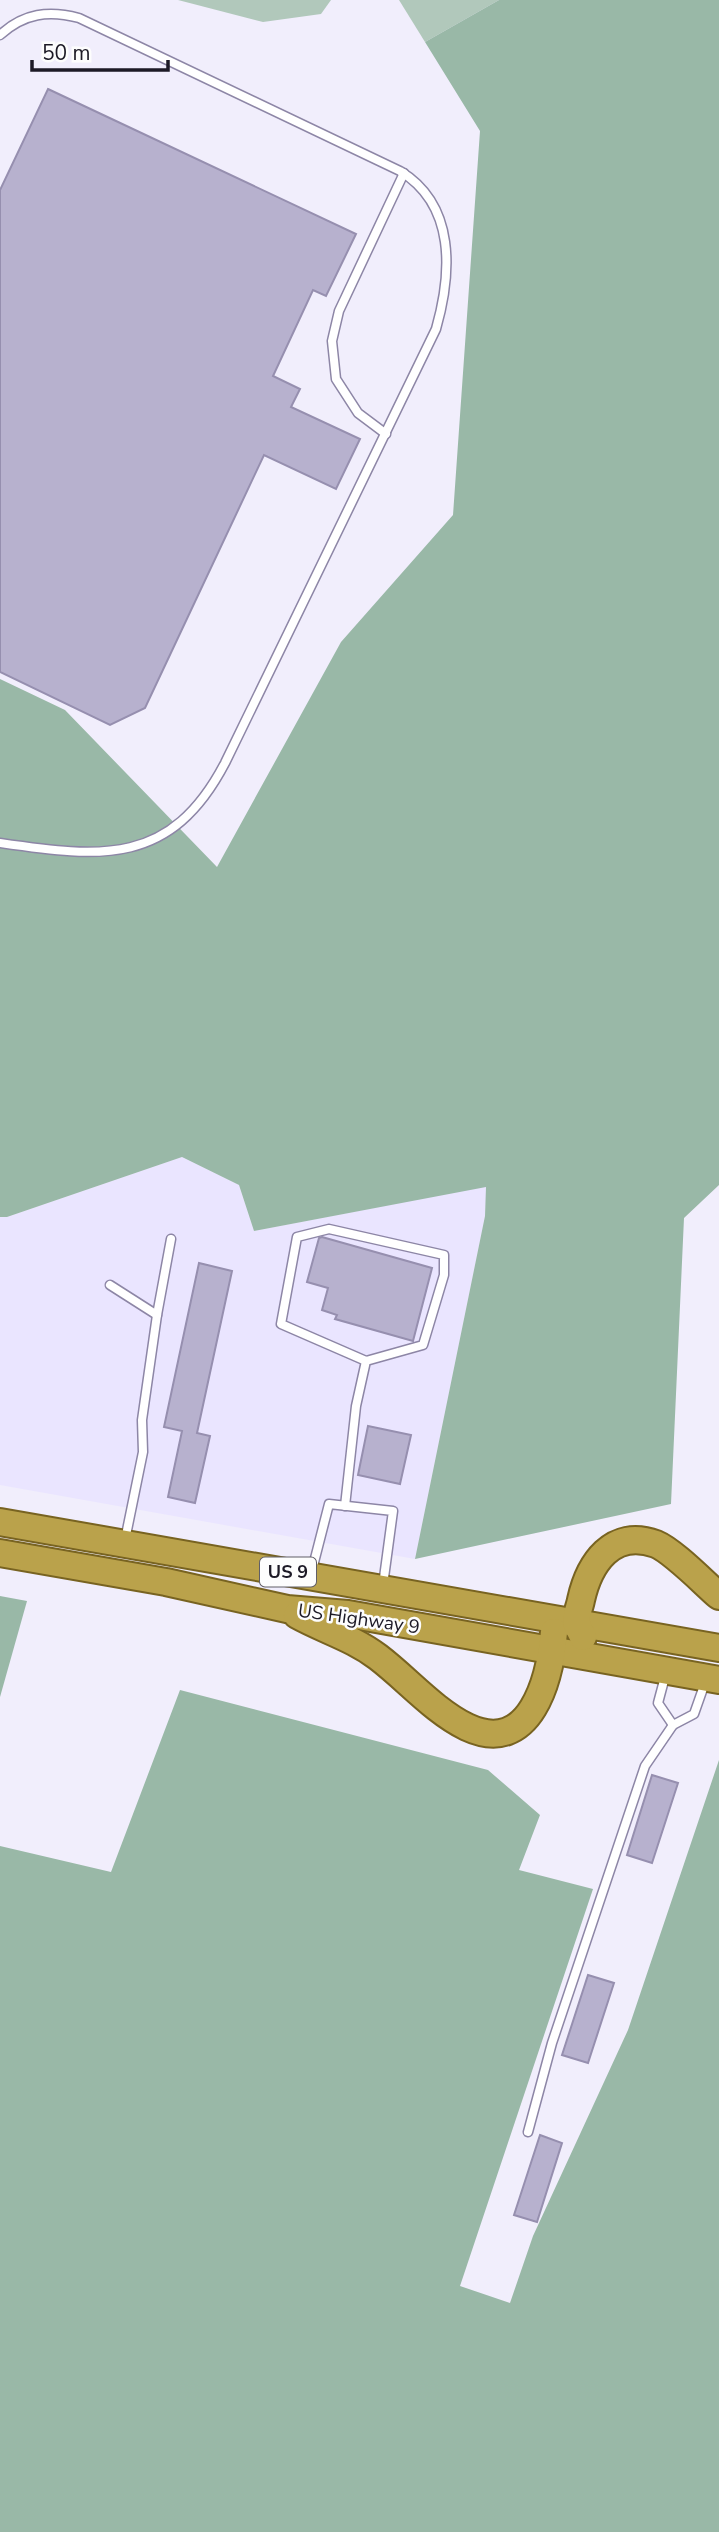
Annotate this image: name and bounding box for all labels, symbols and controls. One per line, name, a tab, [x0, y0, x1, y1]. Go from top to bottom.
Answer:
scale bar	[32, 28, 168, 72]
text: 50 m	[42, 39, 91, 67]
road number: US 9	[260, 1558, 316, 1587]
street label: US Highway 9	[296, 1598, 422, 1640]

